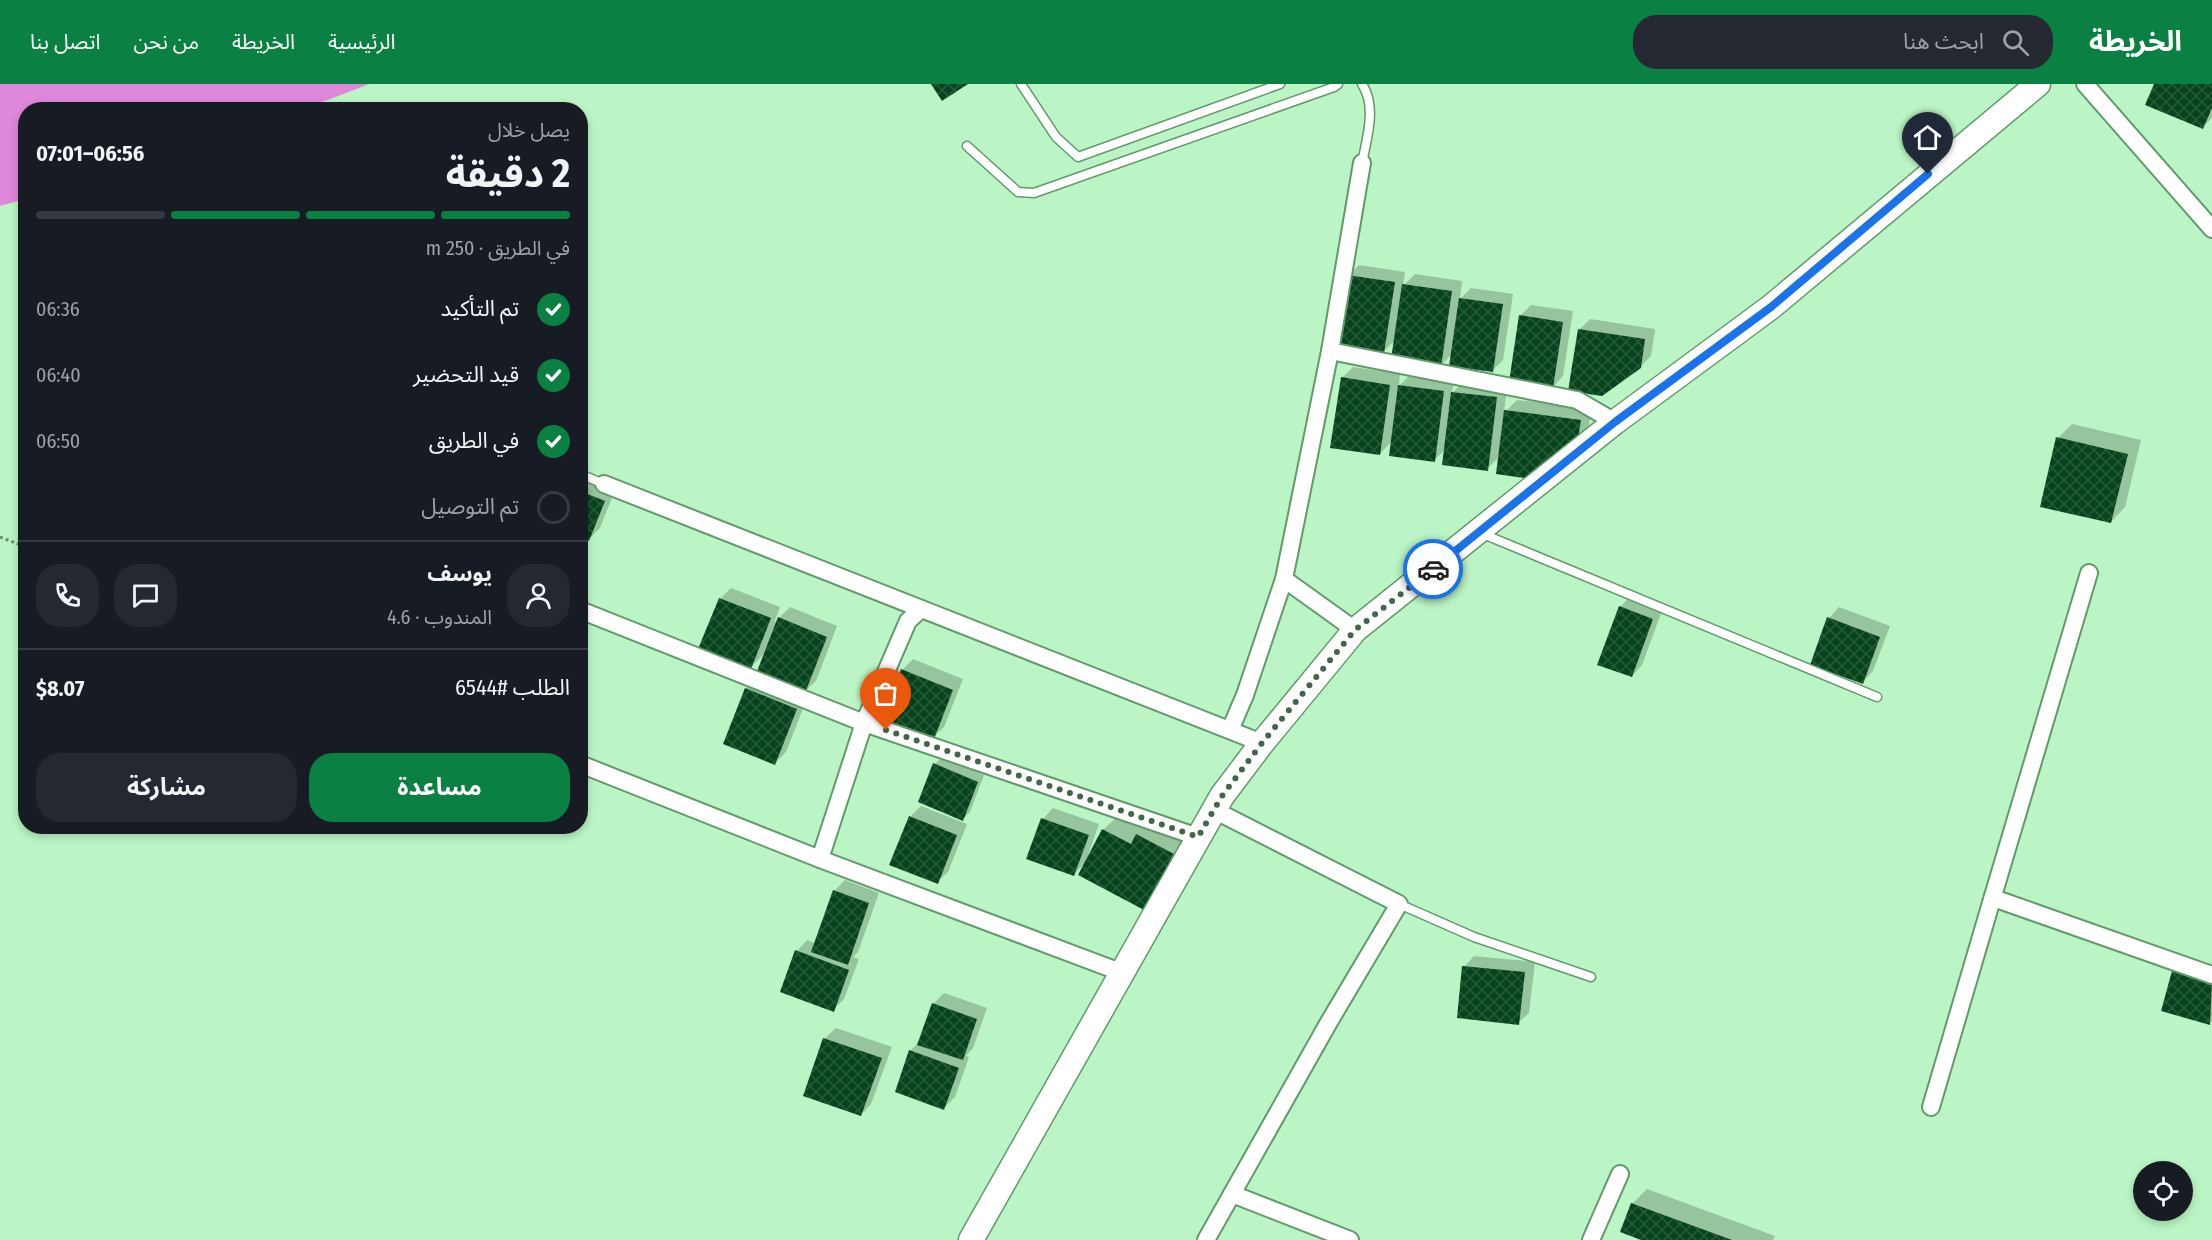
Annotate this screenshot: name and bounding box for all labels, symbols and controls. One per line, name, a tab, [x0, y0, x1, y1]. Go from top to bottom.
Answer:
search box	[1633, 15, 2053, 69]
text: الخريطة	[2089, 25, 2182, 58]
icon: search	[1999, 26, 2032, 59]
text: ابحث هنا	[1903, 28, 1984, 55]
text: اتصل بنا	[30, 29, 100, 55]
text: من نحن	[133, 29, 199, 55]
text: الخريطة	[232, 29, 295, 55]
text: الرئيسية	[328, 29, 396, 55]
pin	[1902, 112, 1953, 174]
text: يصل خلال	[488, 118, 570, 142]
icon: home	[1911, 121, 1944, 154]
text: 06:56–07:01	[36, 140, 144, 167]
text: 2 دقيقة	[446, 151, 570, 197]
text: في الطريق · 250 m	[426, 236, 570, 260]
icon: check	[537, 293, 570, 326]
text: تم التأكيد	[440, 295, 519, 322]
text: 06:36	[36, 297, 80, 321]
icon: check	[537, 359, 570, 392]
text: قيد التحضير	[413, 361, 519, 388]
text: 06:40	[36, 363, 81, 387]
icon: check	[537, 425, 570, 458]
text: في الطريق	[429, 427, 519, 454]
text: 06:50	[36, 429, 80, 453]
text: تم التوصيل	[421, 493, 519, 520]
courier	[1403, 539, 1463, 599]
icon: car	[1417, 553, 1450, 586]
text: يوسف	[427, 560, 492, 587]
button: phone	[36, 564, 99, 627]
button: chat	[114, 564, 177, 627]
button: person	[507, 564, 570, 627]
text: المندوب · 4.6	[387, 605, 492, 629]
pin	[860, 668, 911, 730]
text: الطلب #6544	[455, 674, 570, 701]
text: $8.07	[36, 675, 84, 702]
icon: bag	[869, 677, 902, 710]
button: مشاركة	[36, 753, 297, 822]
button: مساعدة	[309, 753, 570, 822]
map controls	[2133, 1161, 2193, 1221]
button: locate	[2133, 1161, 2193, 1221]

